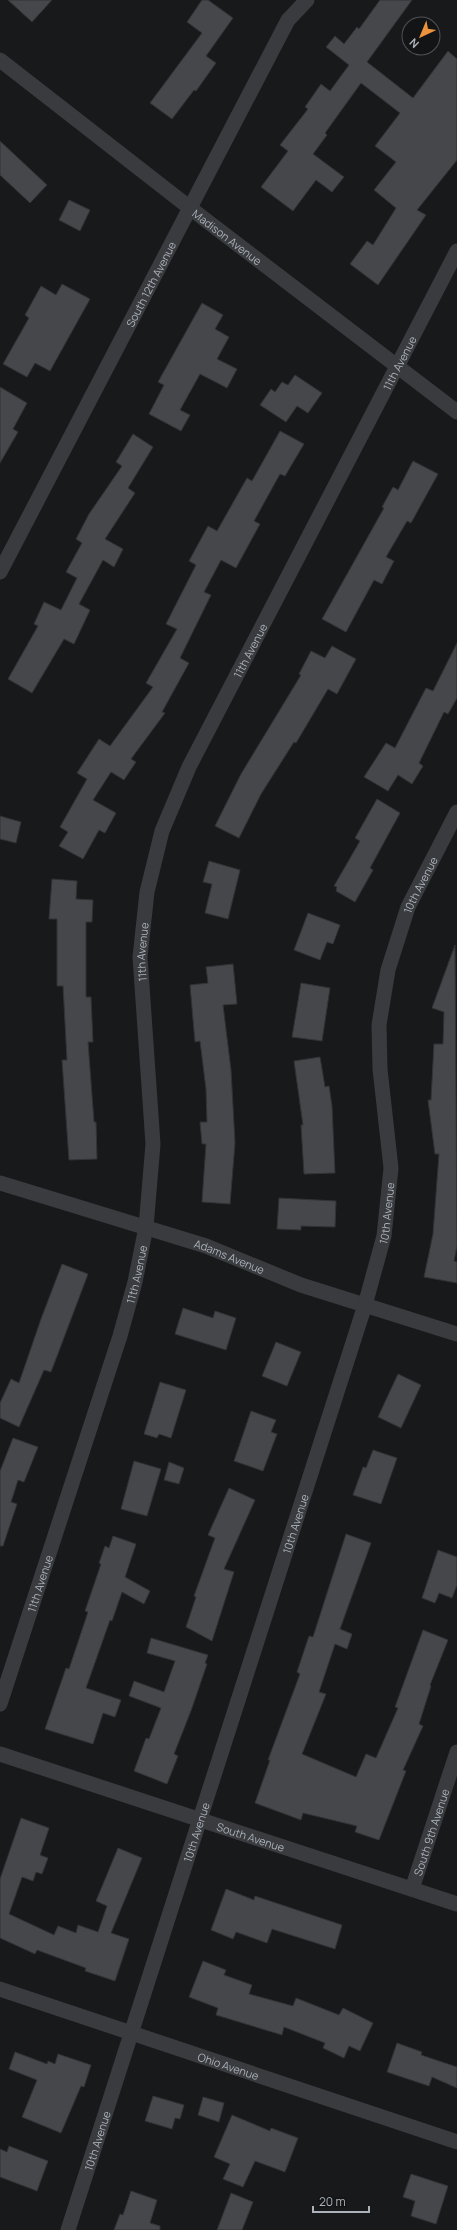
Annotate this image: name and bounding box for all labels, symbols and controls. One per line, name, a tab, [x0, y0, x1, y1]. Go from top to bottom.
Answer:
north arrow	[401, 16, 441, 56]
text: N	[406, 35, 422, 52]
street label: Madison Avenue	[190, 205, 266, 268]
street label: South 12th Avenue	[122, 238, 179, 329]
street label: 11th Avenue	[379, 333, 420, 393]
street label: 11th Avenue	[229, 620, 270, 680]
street label: 10th Avenue	[399, 853, 441, 915]
street label: 11th Avenue	[132, 921, 151, 982]
street label: 10th Avenue	[375, 1181, 397, 1246]
street label: Adams Avenue	[193, 1235, 268, 1277]
street label: 11th Avenue	[122, 1243, 150, 1305]
street label: 10th Avenue	[278, 1491, 312, 1555]
street label: 11th Avenue	[23, 1552, 56, 1614]
street label: South 9th Avenue	[409, 1786, 452, 1877]
street label: 10th Avenue	[179, 1800, 213, 1864]
street label: South Avenue	[215, 1818, 287, 1855]
street label: Ohio Avenue	[196, 2048, 262, 2083]
street label: 10th Avenue	[80, 2108, 114, 2172]
scale bar	[313, 2188, 369, 2214]
text: 20 m	[319, 2193, 346, 2210]

